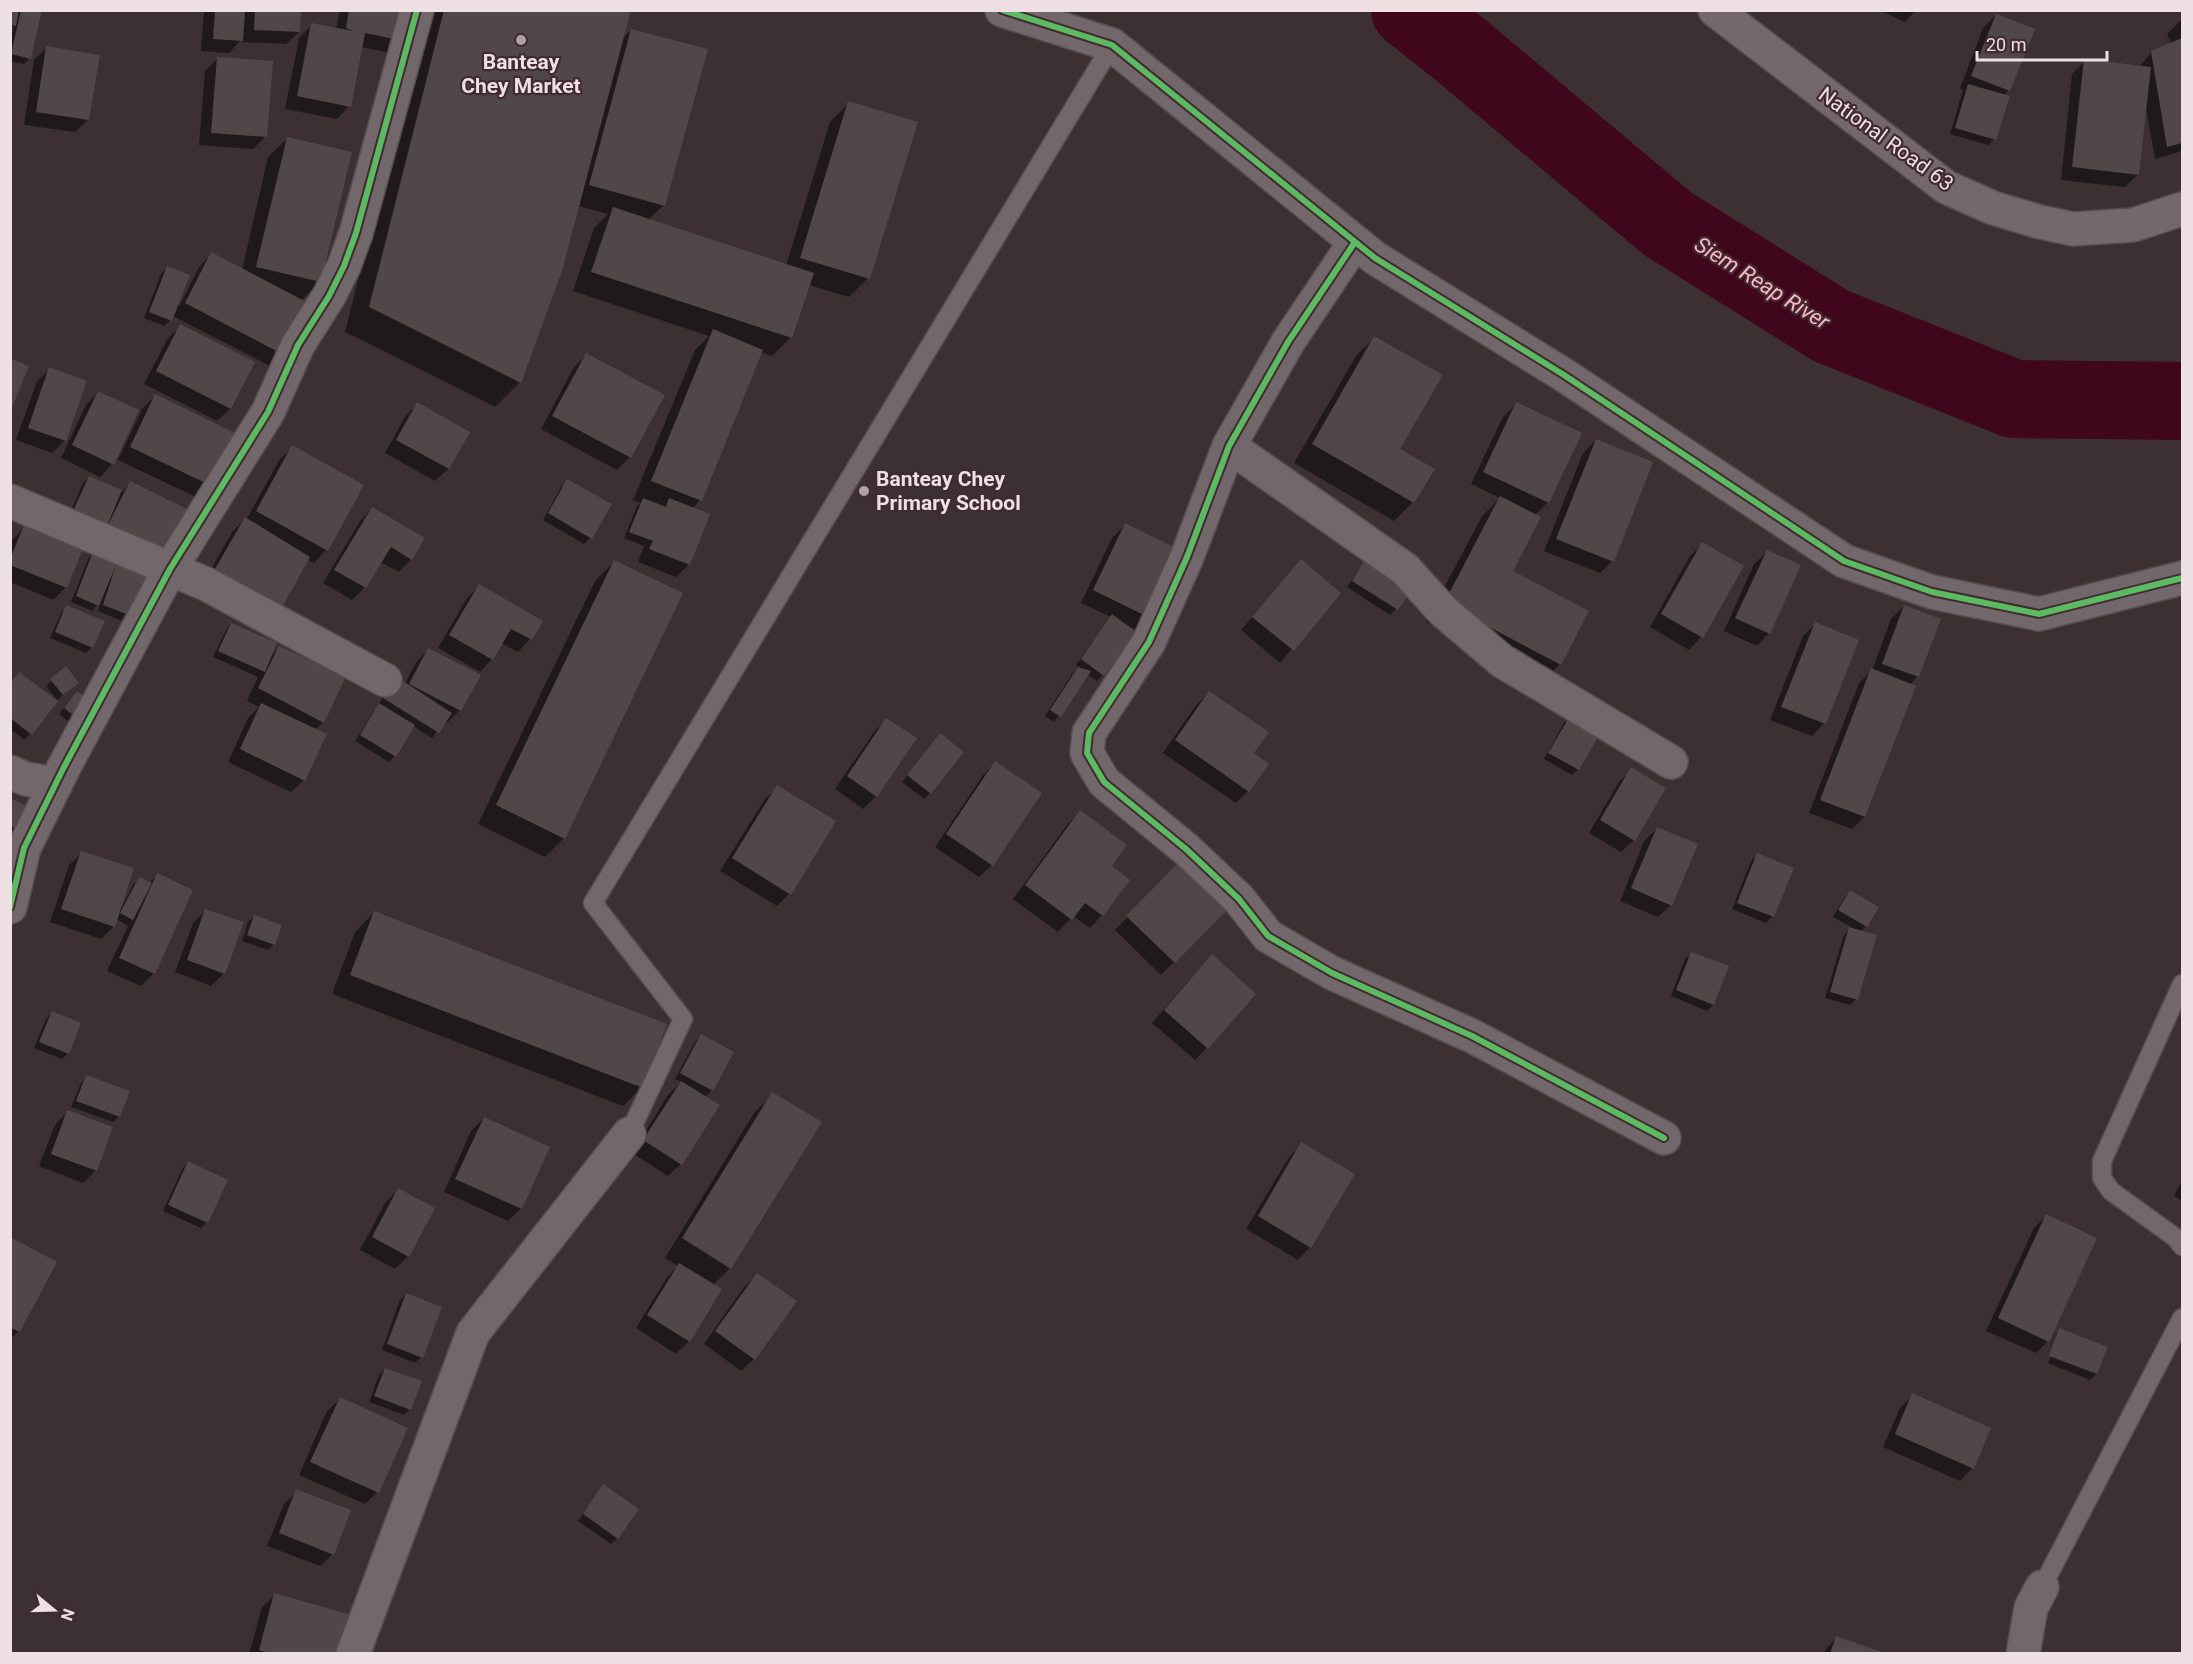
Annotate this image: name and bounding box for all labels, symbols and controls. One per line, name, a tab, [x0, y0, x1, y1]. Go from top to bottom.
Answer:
scale bar	[1977, 24, 2108, 62]
marker: Banteay Chey Market	[514, 33, 528, 47]
text: 20 m	[1986, 34, 2026, 55]
place label: Banteay Chey Market	[461, 50, 581, 98]
street label: National Road 63	[1814, 82, 1958, 196]
water label: Siem Reap River	[1690, 232, 1835, 335]
place label: Banteay Chey Primary School	[876, 467, 1021, 515]
marker: Banteay Chey Primary School	[857, 484, 871, 498]
north arrow	[24, 1580, 84, 1640]
text: N	[57, 1606, 79, 1623]

